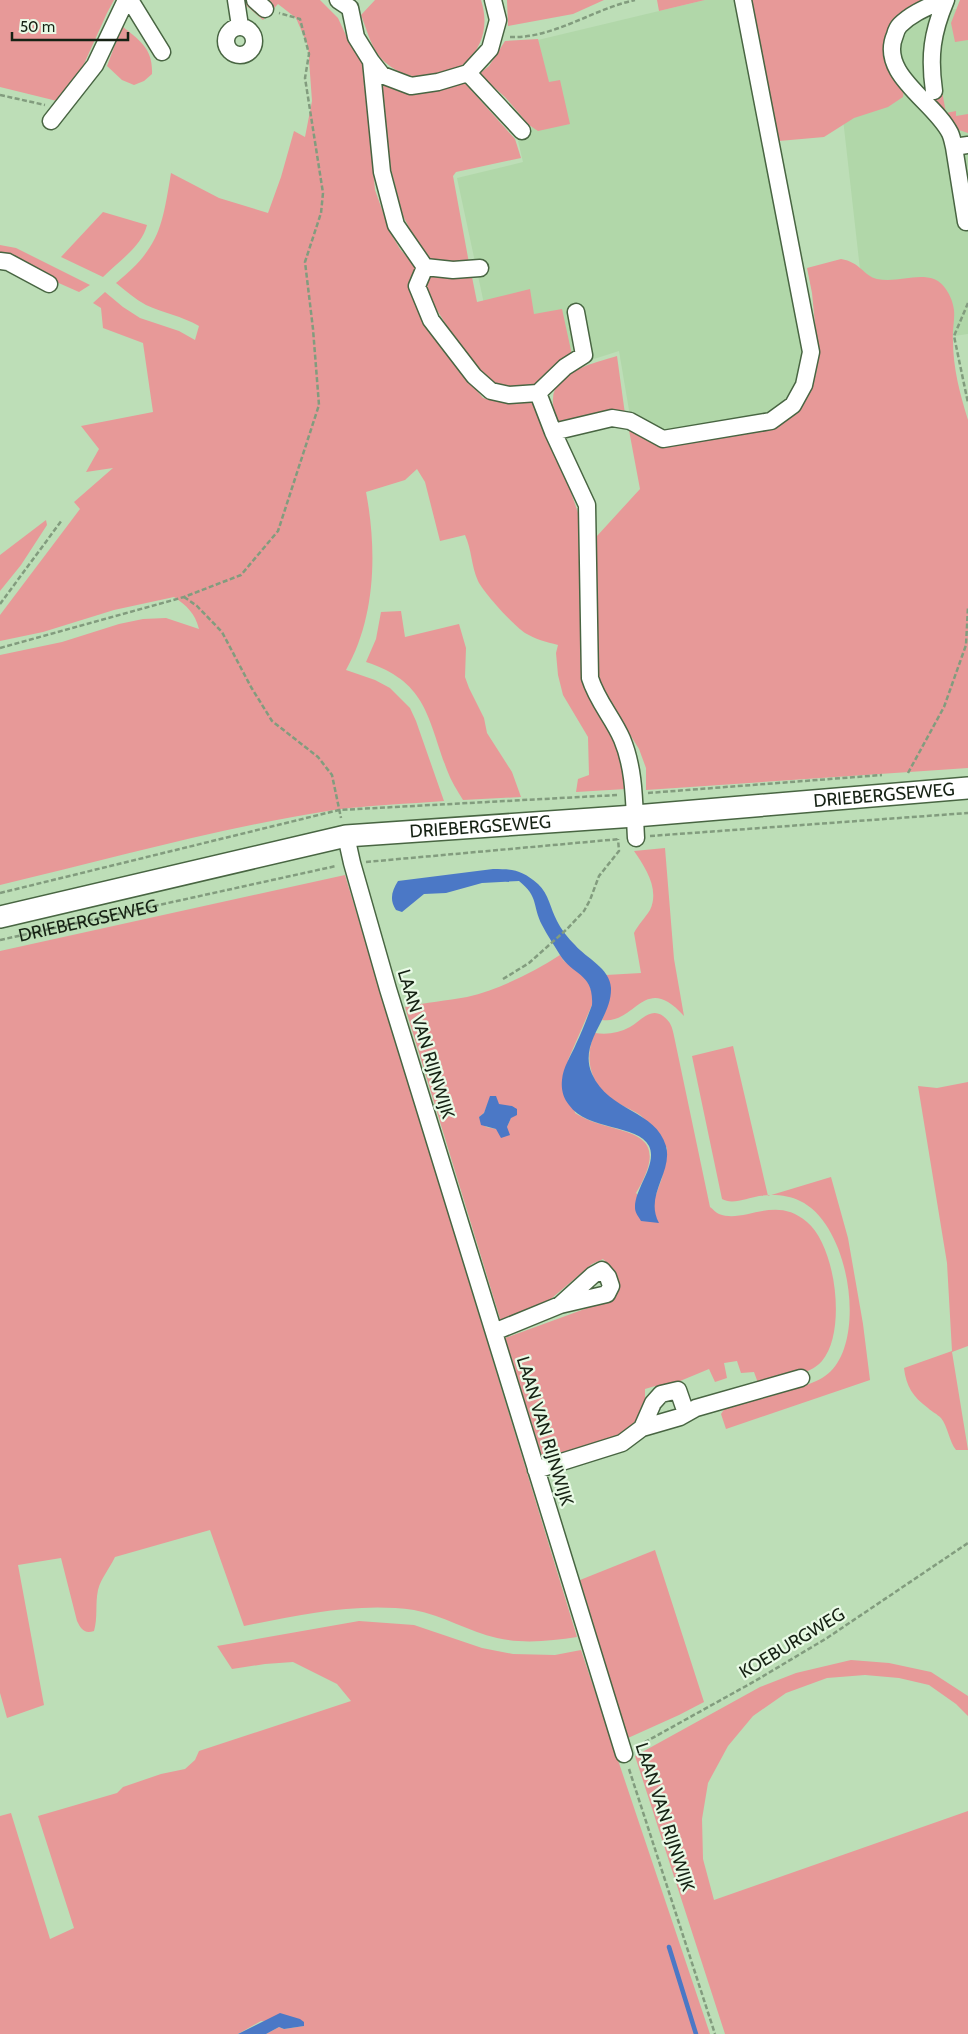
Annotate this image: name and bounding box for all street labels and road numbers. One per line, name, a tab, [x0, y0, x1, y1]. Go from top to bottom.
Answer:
street label: DRIEBERGSEWEG	[813, 778, 956, 812]
street label: DRIEBERGSEWEG	[409, 811, 552, 843]
street label: DRIEBERGSEWEG	[16, 895, 159, 947]
street label: LAAN VAN RIJNWIJK	[393, 967, 459, 1122]
street label: LAAN VAN RIJNWIJK	[512, 1354, 578, 1509]
street label: KOEBURGWEG	[735, 1603, 849, 1683]
street label: LAAN VAN RIJNWIJK	[631, 1740, 700, 1895]

